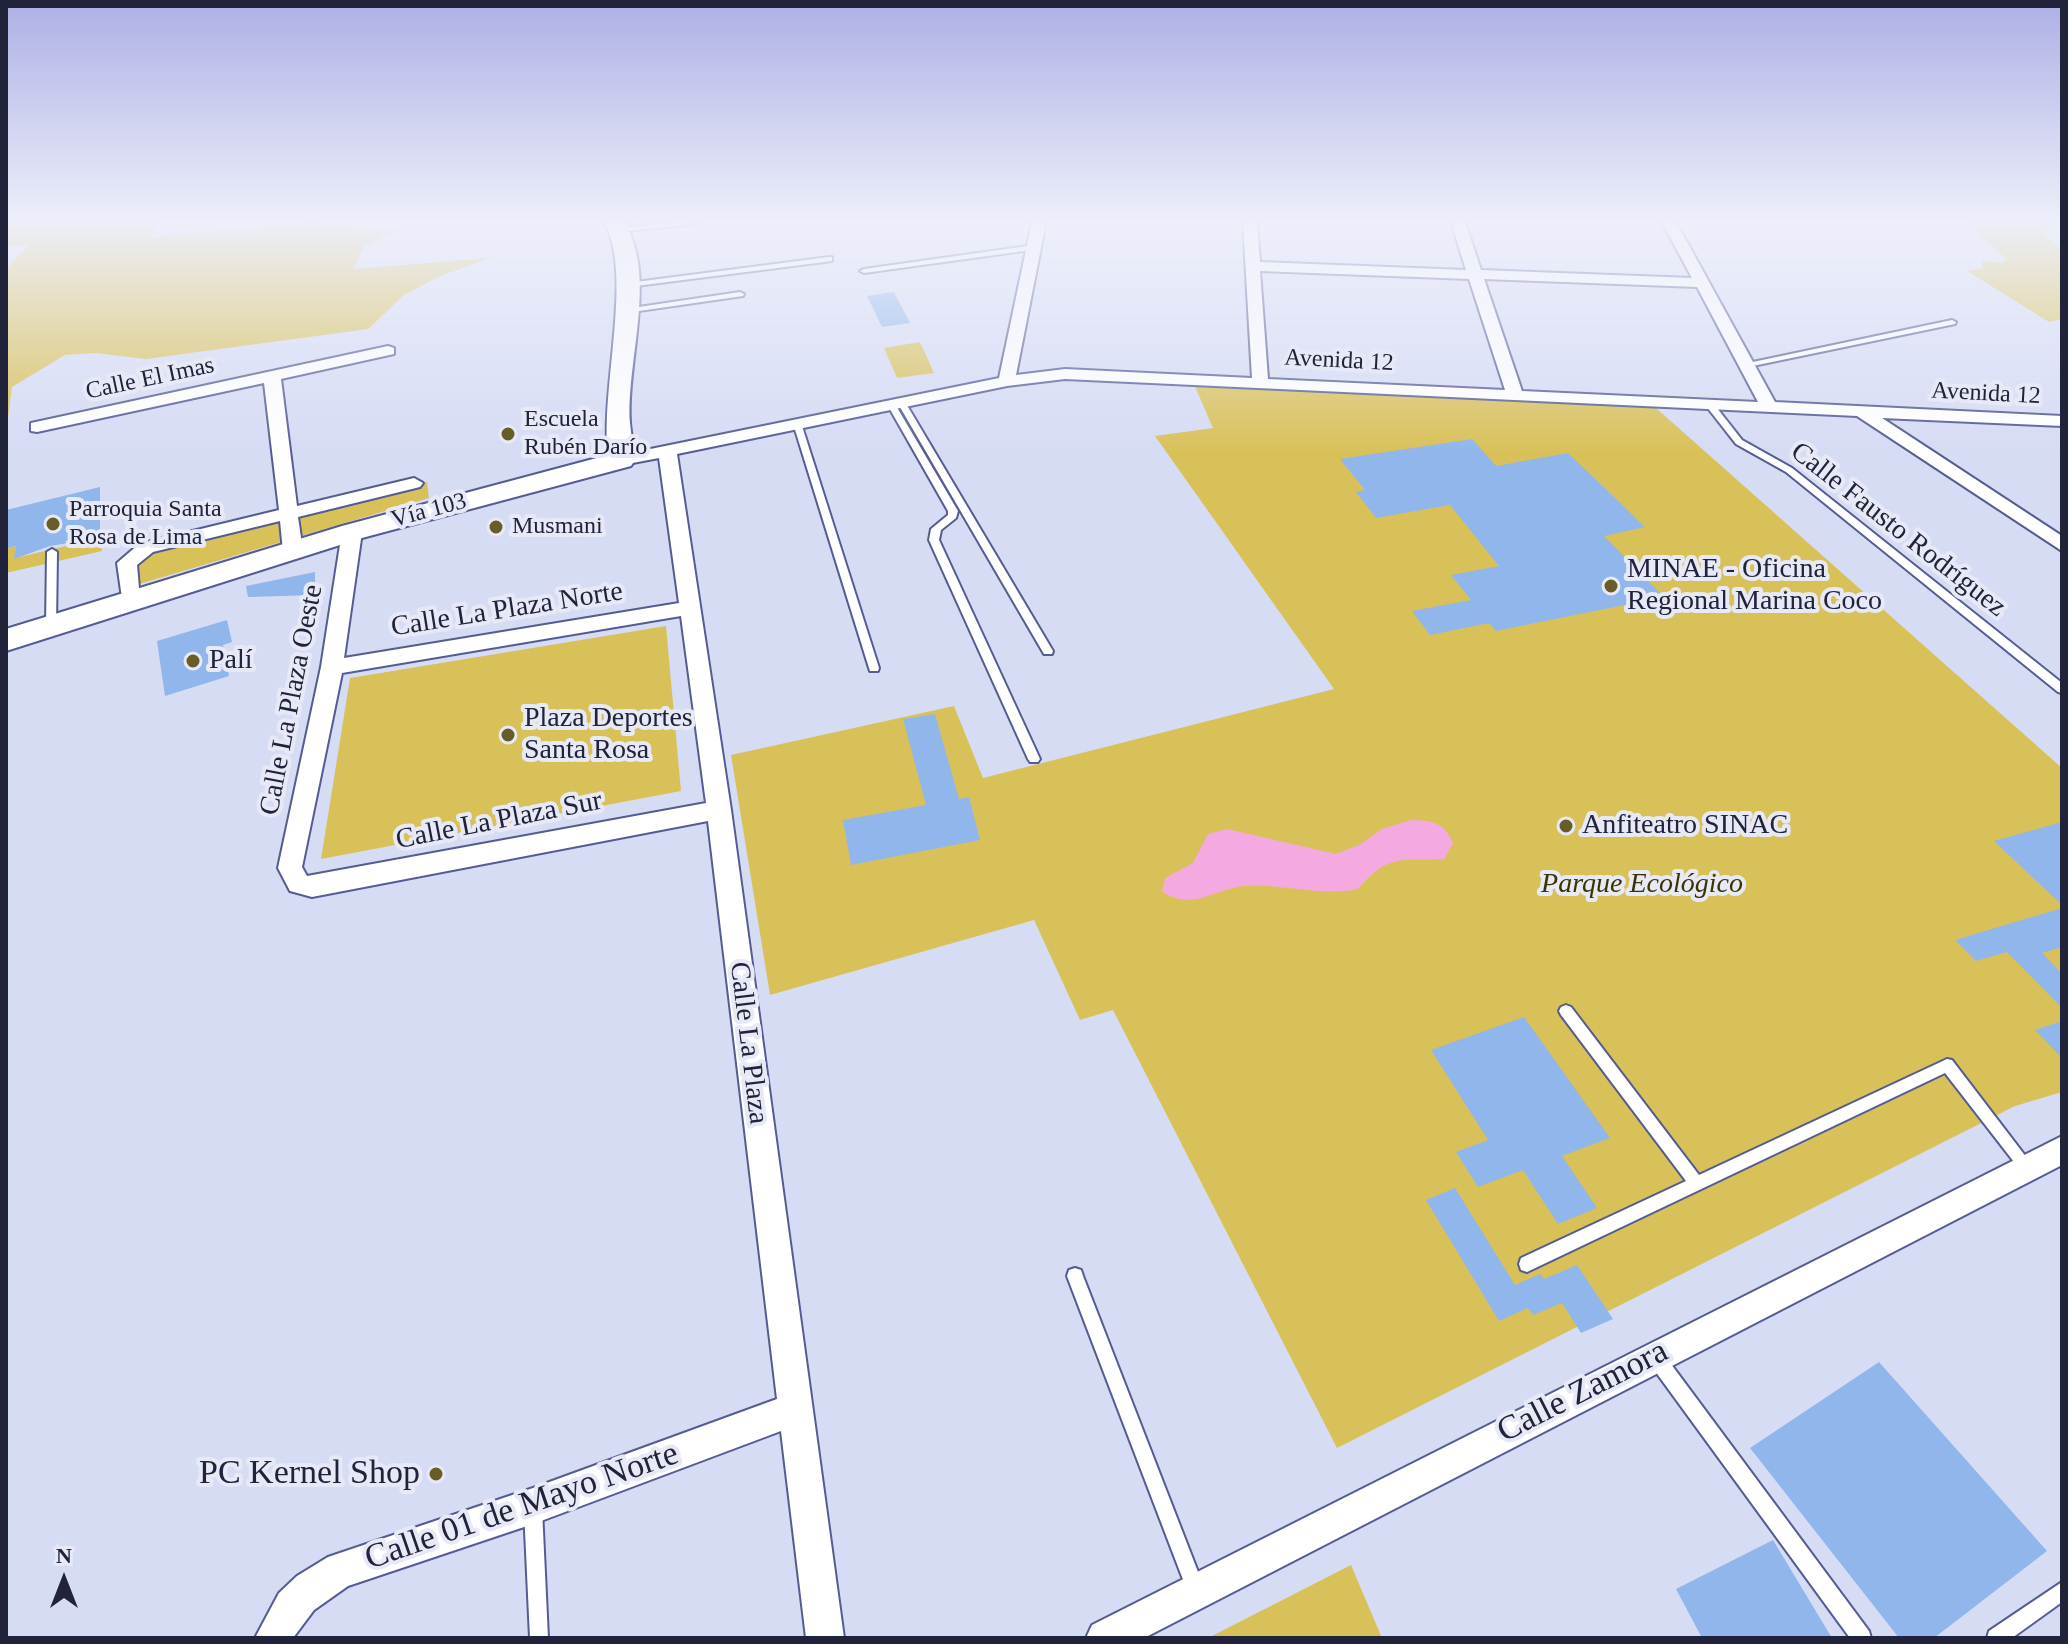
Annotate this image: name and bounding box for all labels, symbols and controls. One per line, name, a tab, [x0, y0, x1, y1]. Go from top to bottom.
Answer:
street label: Avenida 12	[1284, 344, 1394, 378]
street label: Calle El Imas	[83, 351, 217, 407]
street label: Avenida 12	[1931, 377, 2041, 411]
place label: Escuela Rubén Darío	[524, 406, 647, 462]
marker: Escuela Rubén Darío	[499, 425, 517, 443]
street label: Calle Fausto Rodríguez	[1783, 435, 2013, 625]
street label: Vía 103	[388, 487, 470, 535]
place label: Parroquia Santa Rosa de Lima	[69, 496, 222, 552]
place label: Musmani	[512, 513, 603, 541]
marker: Parroquia Santa Rosa de Lima	[44, 515, 62, 533]
marker: Musmani	[487, 518, 505, 536]
place label: MINAE - Oficina Regional Marina Coco	[1627, 553, 1882, 619]
street label: Calle La Plaza Norte	[389, 575, 625, 645]
marker: MINAE - Oficina Regional Marina Coco	[1602, 577, 1620, 595]
street label: Calle La Plaza Oeste	[253, 582, 331, 818]
place label: Palí	[209, 644, 253, 678]
marker: Palí	[184, 652, 202, 670]
place label: Plaza Deportes Santa Rosa	[524, 702, 693, 768]
marker: Plaza Deportes Santa Rosa	[499, 726, 517, 744]
street label: Calle La Plaza Sur	[393, 785, 605, 857]
place label: Anfiteatro SINAC	[1582, 809, 1788, 843]
marker: Anfiteatro SINAC	[1557, 817, 1575, 835]
park label: Parque Ecológico	[1541, 868, 1743, 902]
street label: Calle La Plaza	[721, 960, 775, 1126]
street label: Calle Zamora	[1491, 1332, 1675, 1452]
street label: Calle 01 de Mayo Norte	[360, 1434, 684, 1580]
place label: PC Kernel Shop	[199, 1454, 420, 1494]
marker: PC Kernel Shop	[427, 1465, 445, 1483]
north arrow	[24, 1540, 104, 1620]
text: N	[56, 1543, 72, 1568]

